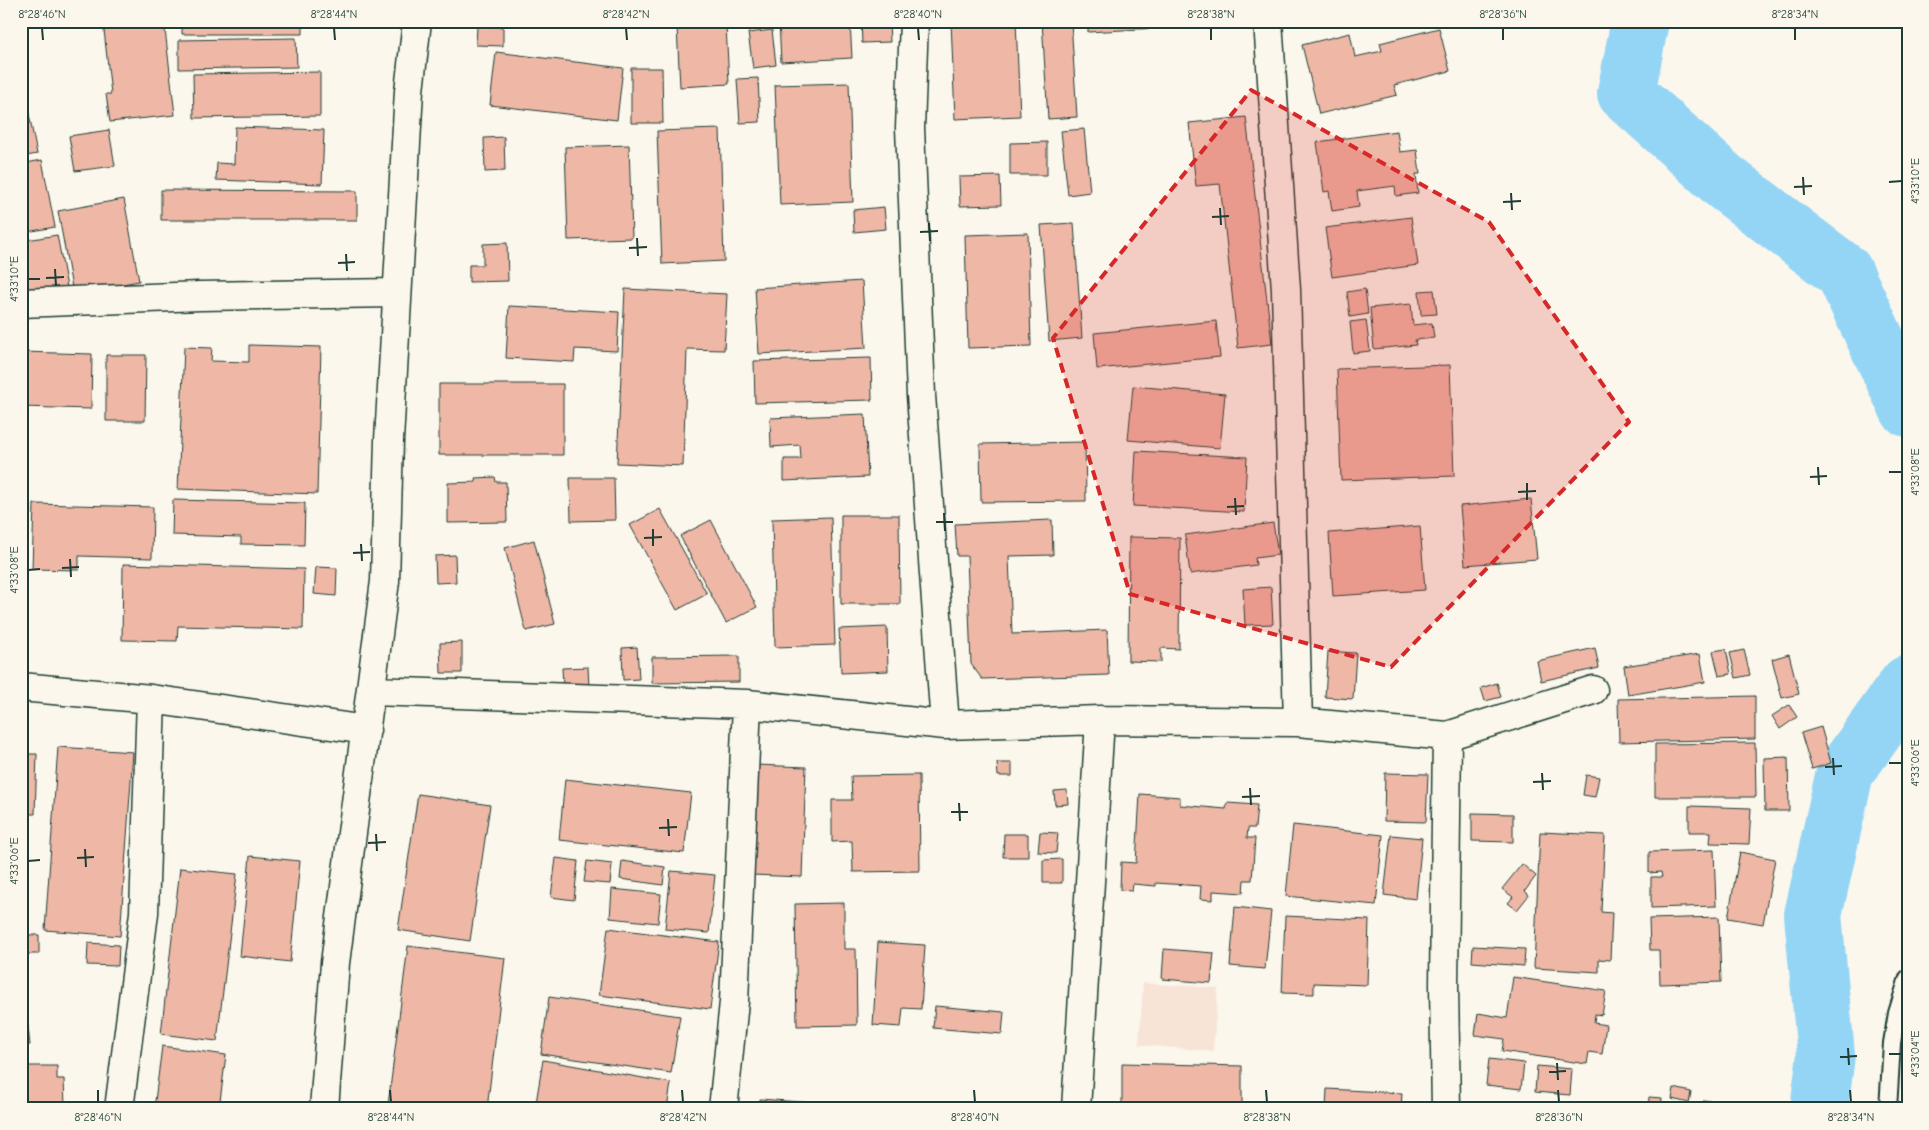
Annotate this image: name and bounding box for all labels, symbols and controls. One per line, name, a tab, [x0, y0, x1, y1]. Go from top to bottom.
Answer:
text: 8°28'46"N	[18, 7, 66, 21]
text: 8°28'44"N	[311, 7, 357, 21]
text: 8°28'42"N	[602, 7, 650, 21]
text: 8°28'40"N	[894, 7, 942, 21]
text: 8°28'38"N	[1187, 7, 1235, 21]
text: 8°28'36"N	[1479, 7, 1527, 21]
text: 8°28'34"N	[1771, 7, 1819, 21]
text: 4°33'10"E	[1908, 158, 1922, 204]
text: 4°33'10"E	[7, 256, 21, 302]
text: 4°33'08"E	[1908, 448, 1922, 496]
text: 4°33'08"E	[7, 546, 21, 594]
text: 4°33'06"E	[1908, 739, 1922, 787]
text: 4°33'06"E	[7, 837, 21, 885]
text: 4°33'04"E	[1908, 1031, 1922, 1077]
text: 8°28'46"N	[74, 1110, 122, 1124]
text: 8°28'44"N	[368, 1110, 414, 1124]
text: 8°28'42"N	[659, 1110, 707, 1124]
text: 8°28'40"N	[951, 1110, 999, 1124]
text: 8°28'38"N	[1243, 1110, 1291, 1124]
text: 8°28'36"N	[1535, 1110, 1583, 1124]
text: 8°28'34"N	[1827, 1110, 1875, 1124]

